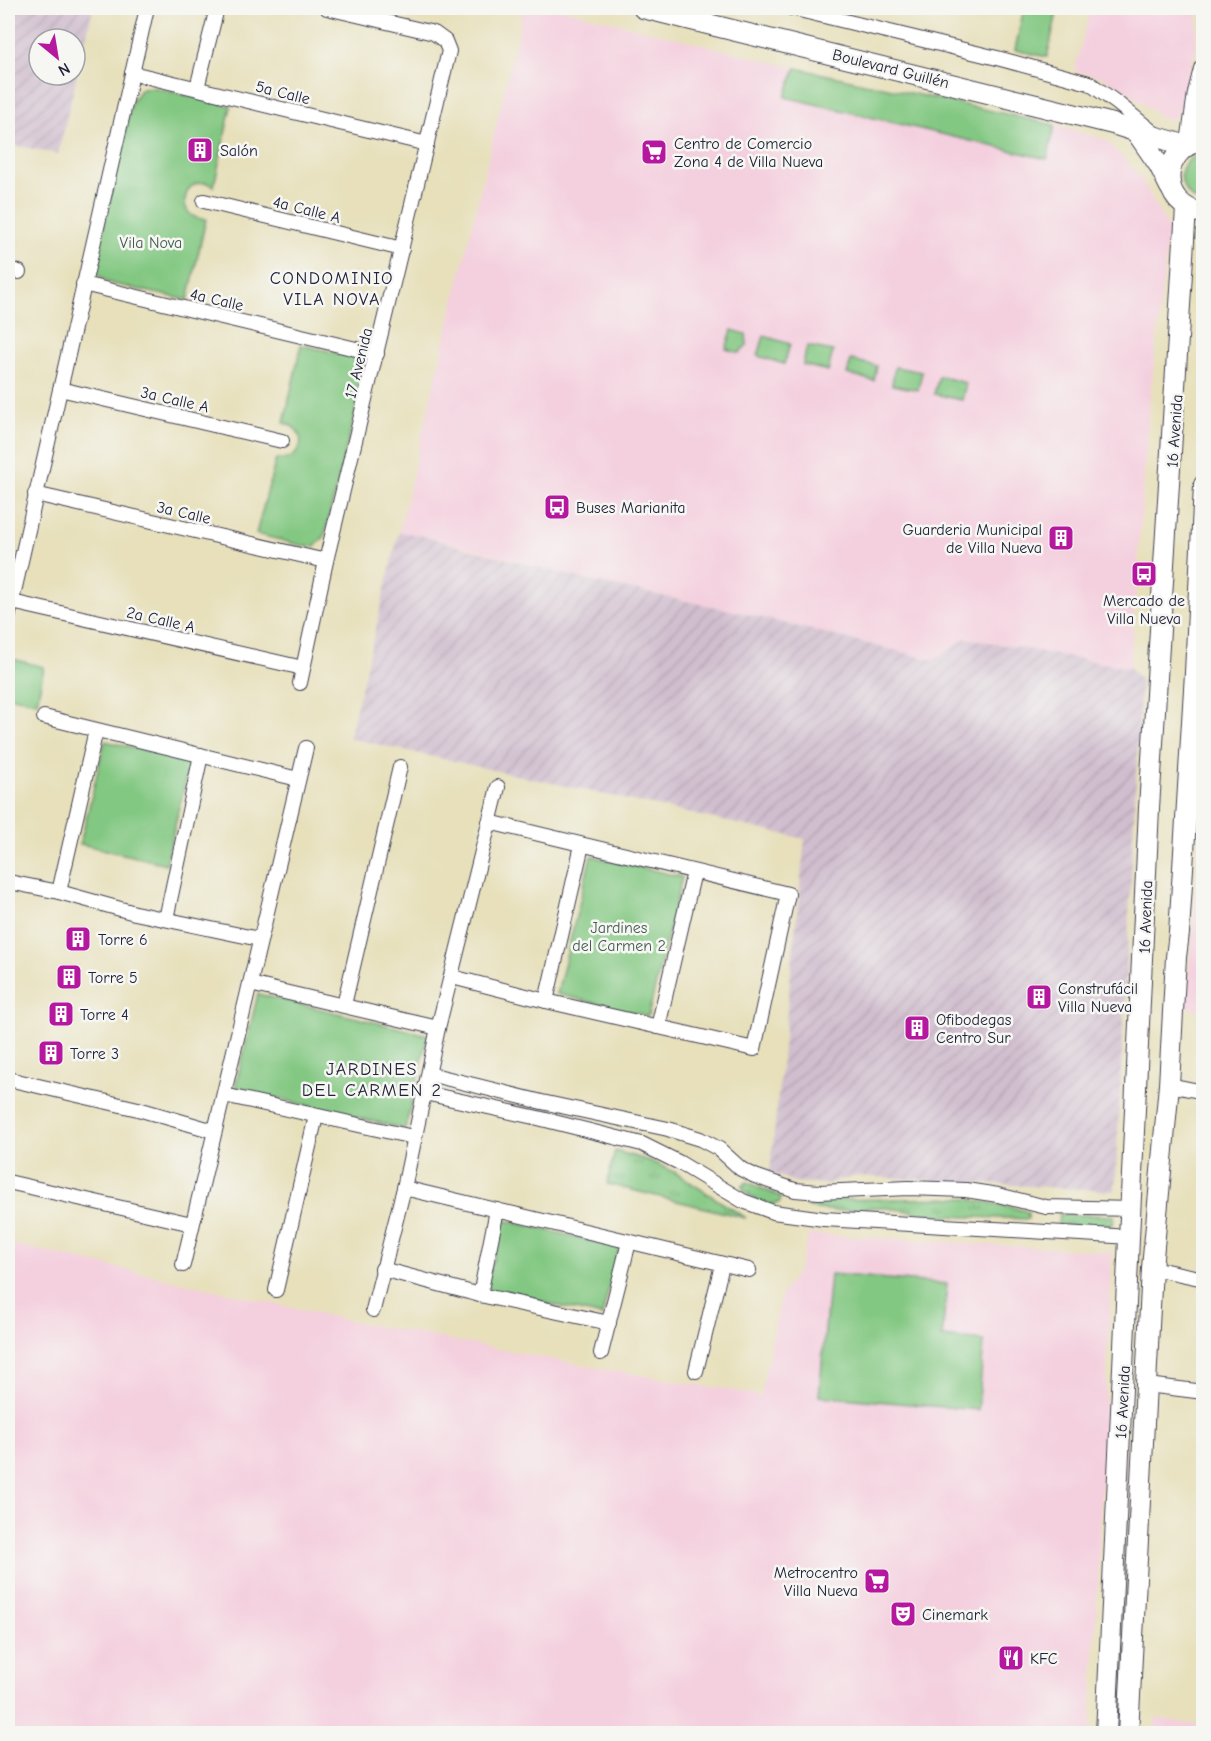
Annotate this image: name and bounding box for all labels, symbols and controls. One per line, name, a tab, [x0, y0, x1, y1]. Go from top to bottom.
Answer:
north arrow	[27, 27, 87, 87]
street label: Boulevard Guillén	[831, 46, 951, 92]
text: N	[55, 59, 73, 80]
street label: 5a Calle	[254, 78, 312, 108]
building icon: Salón	[185, 135, 215, 165]
place label: Centro de Comercio Zona 4 de Villa Nueva	[674, 135, 823, 171]
supermarket icon: Centro de Comercio Zona 4 de Villa Nueva	[639, 137, 669, 167]
place label: Salón	[220, 142, 258, 160]
street label: 4a Calle A	[271, 193, 342, 227]
park label: Vila Nova	[120, 234, 182, 252]
district label: CONDOMINIO VILA NOVA	[270, 268, 394, 310]
street label: 4a Calle	[188, 285, 245, 315]
street label: 17 Avenida	[342, 326, 376, 400]
street label: 3a Calle A	[139, 383, 211, 417]
street label: 16 Avenida	[1163, 394, 1187, 468]
bus stop icon: Buses Marianita	[542, 492, 572, 522]
street label: 3a Calle	[155, 498, 213, 528]
place label: Buses Marianita	[576, 499, 685, 517]
place label: Guarderia Municipal de Villa Nueva	[902, 521, 1042, 557]
building icon: Guarderia Municipal de Villa Nueva	[1046, 523, 1076, 553]
bus stop icon: Mercado de Villa Nueva	[1129, 559, 1159, 589]
place label: Mercado de Villa Nueva	[1103, 592, 1185, 628]
street label: 2a Calle A	[125, 603, 197, 637]
street label: 16 Avenida	[1136, 880, 1156, 954]
park label: Jardines del Carmen 2	[572, 919, 666, 955]
building icon: Torre 6	[63, 924, 93, 954]
place label: Torre 6	[98, 931, 148, 949]
building icon: Torre 5	[54, 962, 84, 992]
place label: Torre 5	[88, 969, 138, 987]
place label: Construfácil Villa Nueva	[1058, 980, 1138, 1016]
building icon: Construfácil Villa Nueva	[1024, 982, 1054, 1012]
building icon: Torre 4	[46, 999, 76, 1029]
place label: Torre 4	[80, 1006, 129, 1024]
place label: Ofibodegas Centro Sur	[936, 1011, 1012, 1047]
building icon: Ofibodegas Centro Sur	[902, 1013, 932, 1043]
building icon: Torre 3	[36, 1038, 66, 1068]
place label: Torre 3	[70, 1045, 119, 1063]
district label: JARDINES DEL CARMEN 2	[302, 1059, 442, 1101]
street label: 16 Avenida	[1112, 1365, 1134, 1439]
place label: Metrocentro Villa Nueva	[774, 1564, 858, 1600]
supermarket icon: Metrocentro Villa Nueva	[862, 1566, 892, 1596]
theatre icon: Cinemark	[888, 1599, 918, 1629]
place label: Cinemark	[922, 1606, 988, 1624]
restaurant icon: KFC	[996, 1643, 1026, 1673]
place label: KFC	[1030, 1650, 1058, 1668]

